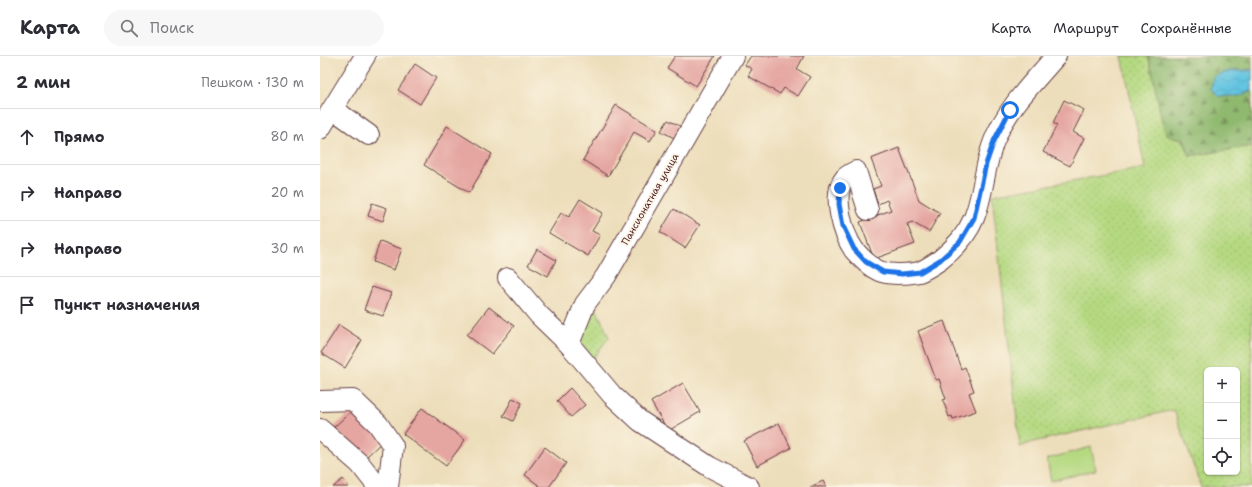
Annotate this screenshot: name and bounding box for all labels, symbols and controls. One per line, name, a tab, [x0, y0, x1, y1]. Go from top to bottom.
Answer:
search box	[104, 10, 384, 46]
text: Карта	[20, 15, 80, 40]
icon: search	[118, 17, 140, 39]
text: Поиск	[150, 18, 194, 38]
text: Карта	[991, 19, 1031, 37]
text: Маршрут	[1053, 19, 1119, 37]
text: Сохранённые	[1141, 19, 1232, 37]
text: 2 мин	[16, 71, 71, 93]
text: Пешком · 130 m	[201, 74, 304, 91]
route start	[1001, 101, 1019, 119]
icon: ahead	[16, 126, 38, 148]
text: Прямо	[54, 127, 104, 147]
text: 80 m	[270, 128, 304, 145]
street label: Пансионатная улица	[618, 150, 682, 247]
route end	[831, 179, 849, 197]
icon: right	[16, 182, 38, 204]
text: Направо	[54, 183, 122, 203]
text: 20 m	[271, 184, 304, 201]
icon: right	[16, 238, 38, 260]
text: Направо	[54, 239, 122, 259]
text: 30 m	[270, 240, 304, 257]
icon: arrive	[16, 294, 38, 316]
text: Пункт назначения	[54, 295, 200, 315]
map controls	[1204, 367, 1240, 475]
button: +	[1204, 367, 1240, 403]
button: −	[1204, 403, 1240, 439]
button: locate	[1204, 439, 1240, 475]

